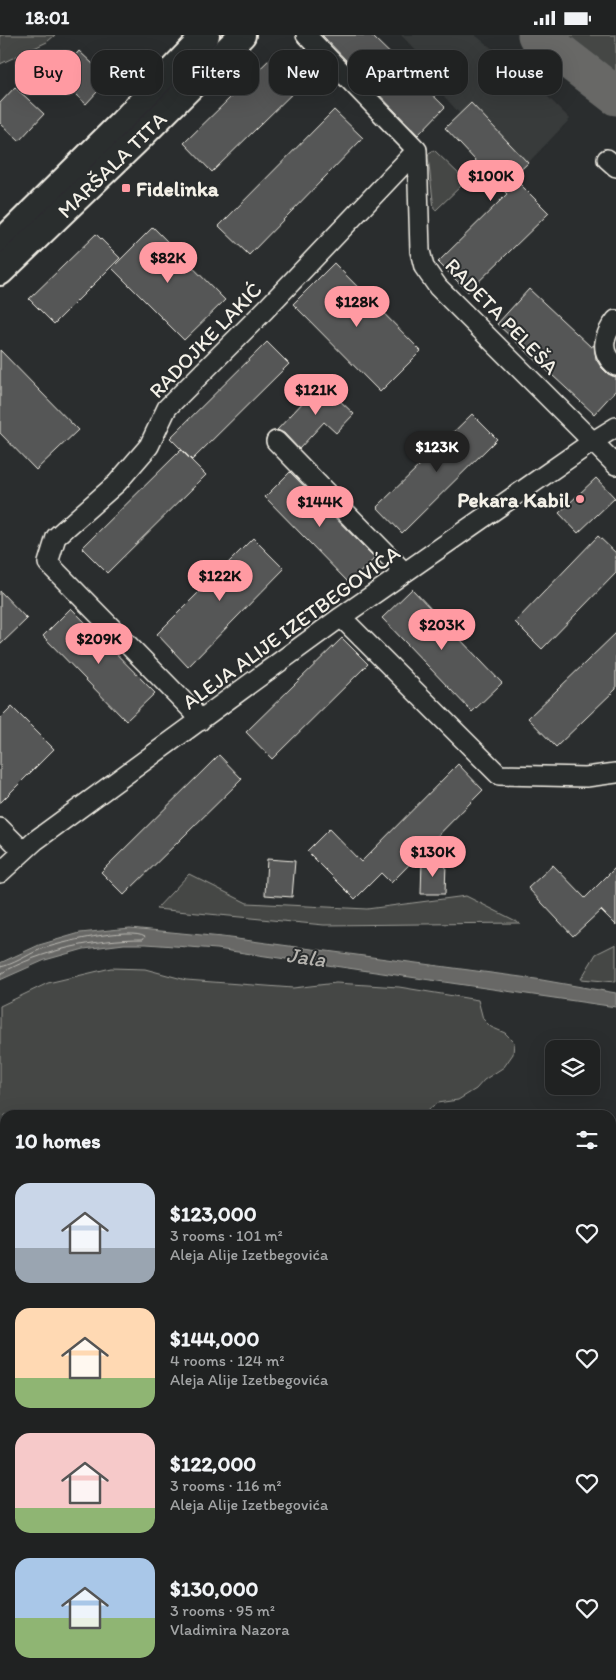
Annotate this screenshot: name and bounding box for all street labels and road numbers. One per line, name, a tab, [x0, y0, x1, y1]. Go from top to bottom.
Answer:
street label: MARŠALA TITA	[52, 106, 171, 223]
street label: RADETA PELEŠA	[440, 253, 564, 380]
street label: RADOJKE LAKIĆ	[144, 277, 266, 403]
street label: ALEJA ALIJE IZETBEGOVIĆA	[177, 539, 405, 714]

